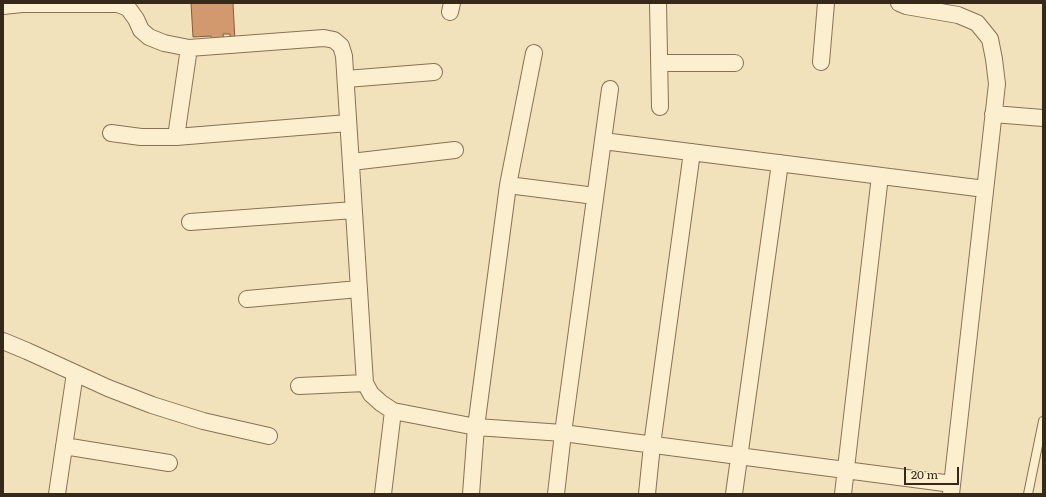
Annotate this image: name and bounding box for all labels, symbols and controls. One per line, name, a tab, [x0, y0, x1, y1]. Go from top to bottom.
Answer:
scale bar	[906, 459, 961, 485]
text: 20 m	[911, 465, 938, 483]

